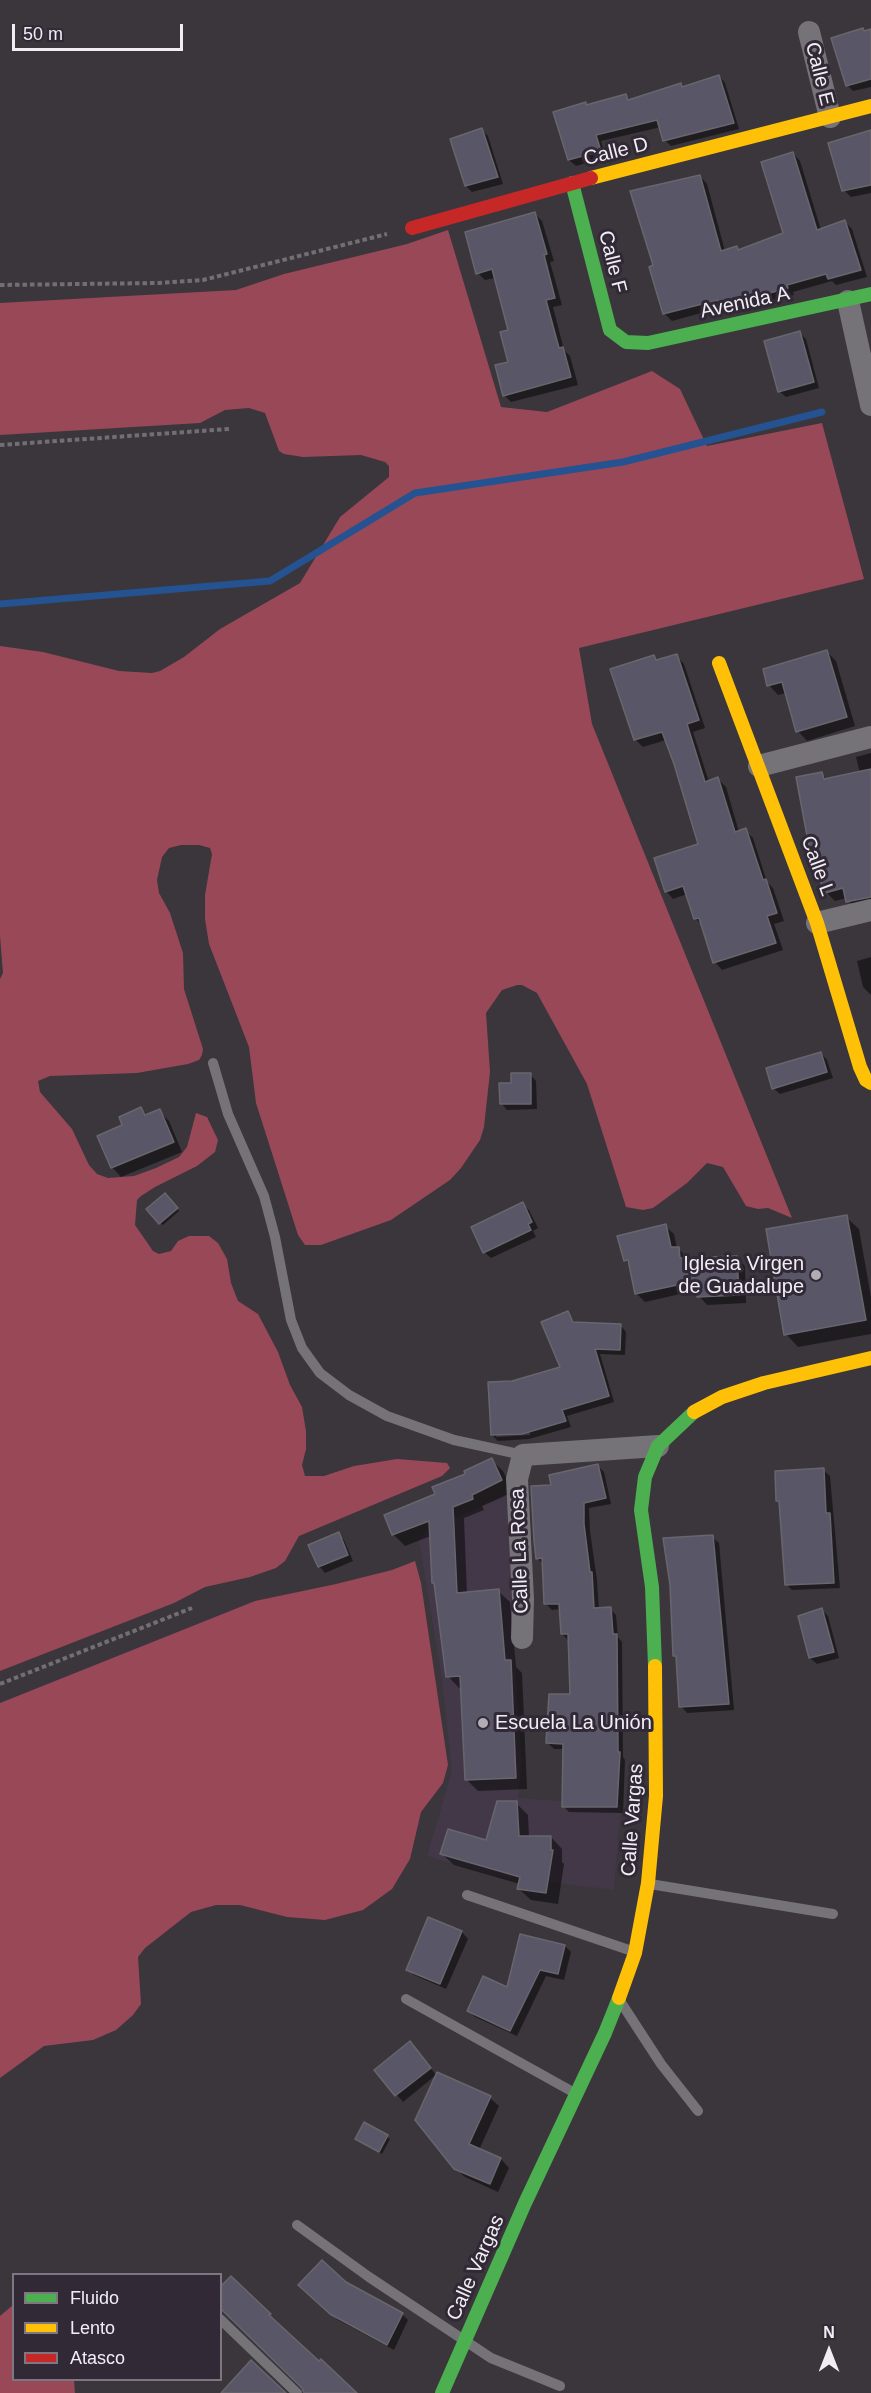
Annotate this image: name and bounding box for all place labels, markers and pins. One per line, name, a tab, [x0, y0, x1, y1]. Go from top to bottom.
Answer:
place label: Iglesia Virgen de Guadalupe	[678, 1252, 804, 1299]
marker: Iglesia Virgen de Guadalupe	[809, 1268, 823, 1282]
place label: Escuela La Unión	[495, 1711, 652, 1735]
marker: Escuela La Unión	[476, 1716, 490, 1730]

